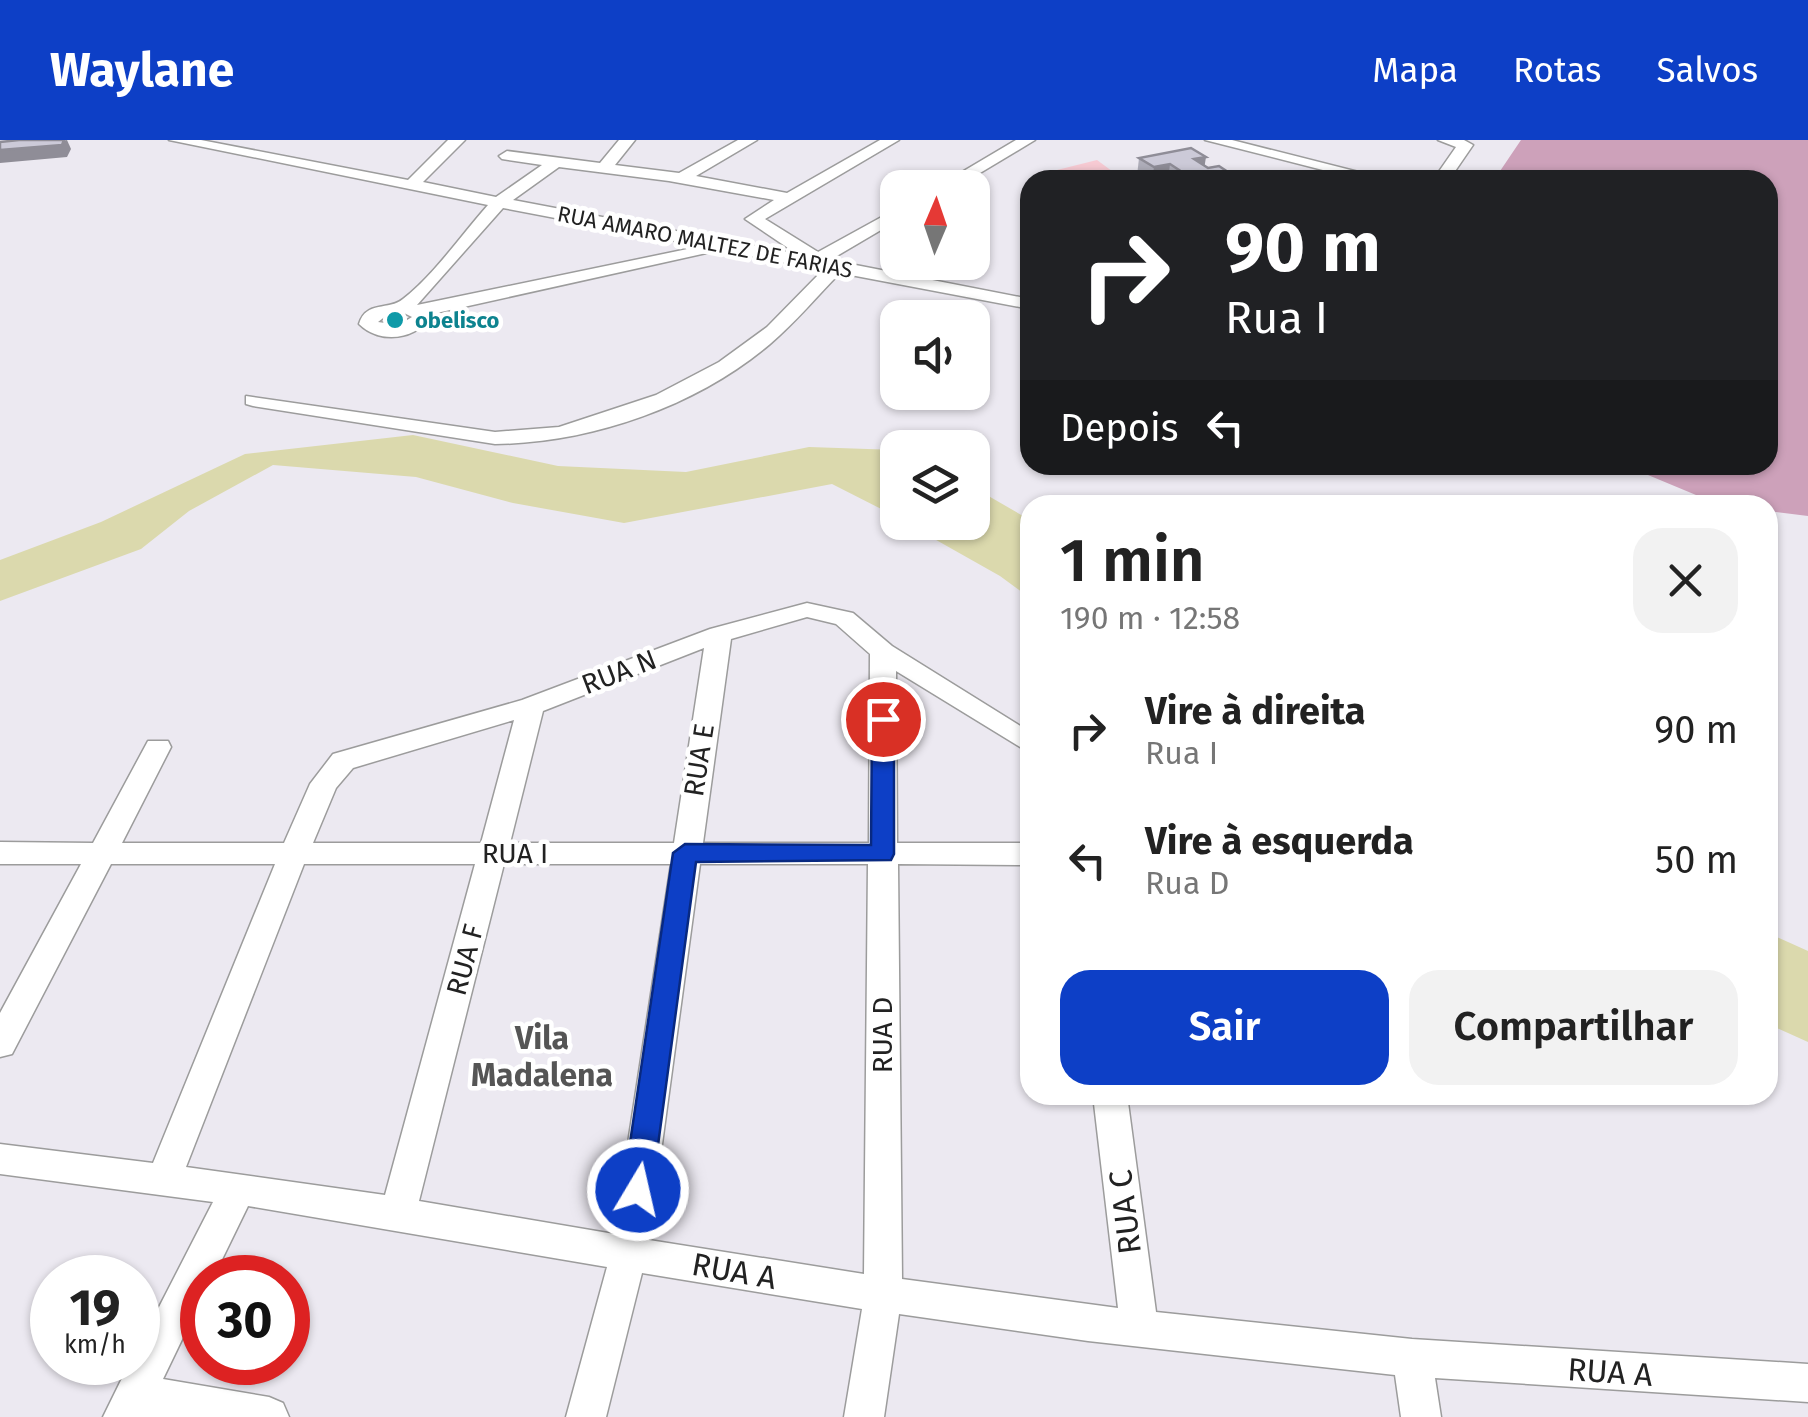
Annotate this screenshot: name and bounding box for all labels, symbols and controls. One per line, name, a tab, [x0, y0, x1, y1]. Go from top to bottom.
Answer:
text: Waylane	[50, 41, 234, 99]
text: Mapa	[1372, 49, 1458, 91]
text: Rotas	[1513, 49, 1601, 91]
text: Salvos	[1656, 49, 1758, 91]
north arrow	[880, 170, 990, 280]
map controls	[880, 170, 990, 540]
street label: RUA AMARO MALTEZ DE FARIAS	[555, 200, 855, 284]
text: 90 m	[1225, 206, 1381, 290]
icon: right	[1060, 210, 1190, 340]
text: Rua I	[1225, 291, 1328, 345]
button: sound	[880, 300, 990, 410]
place label: obelisco	[415, 307, 500, 334]
marker: obelisco	[384, 309, 406, 331]
icon: left	[1198, 400, 1253, 455]
text: Depois	[1060, 405, 1178, 451]
button: layers	[880, 430, 990, 540]
text: 1 min	[1060, 525, 1205, 597]
button: close	[1633, 528, 1738, 633]
text: 190 m · 12:58	[1060, 599, 1240, 637]
street label: RUA N	[577, 643, 661, 701]
pin	[841, 677, 926, 762]
text: Vire à direita	[1145, 688, 1366, 734]
icon: arrive	[856, 692, 911, 747]
icon: right	[1060, 703, 1115, 758]
text: 90 m	[1654, 707, 1738, 753]
street label: RUA E	[677, 721, 721, 799]
text: Rua I	[1145, 734, 1218, 772]
text: Vire à esquerda	[1145, 818, 1414, 864]
icon: left	[1060, 833, 1115, 888]
street label: RUA I	[482, 837, 548, 870]
text: 50 m	[1655, 837, 1738, 883]
text: Rua D	[1145, 864, 1229, 902]
street label: RUA F	[440, 921, 490, 999]
button: Sair	[1060, 970, 1389, 1085]
button: Compartilhar	[1409, 970, 1738, 1085]
street label: RUA D	[866, 997, 899, 1073]
district label: Vila Madalena	[471, 1019, 613, 1094]
position arrow	[586, 1138, 690, 1242]
street label: RUA C	[1101, 1168, 1149, 1256]
street label: RUA A	[689, 1245, 780, 1297]
speed limit sign: 30	[180, 1255, 310, 1385]
text: 19	[69, 1278, 121, 1338]
text: km/h	[64, 1330, 126, 1360]
street label: RUA A	[1566, 1350, 1654, 1394]

